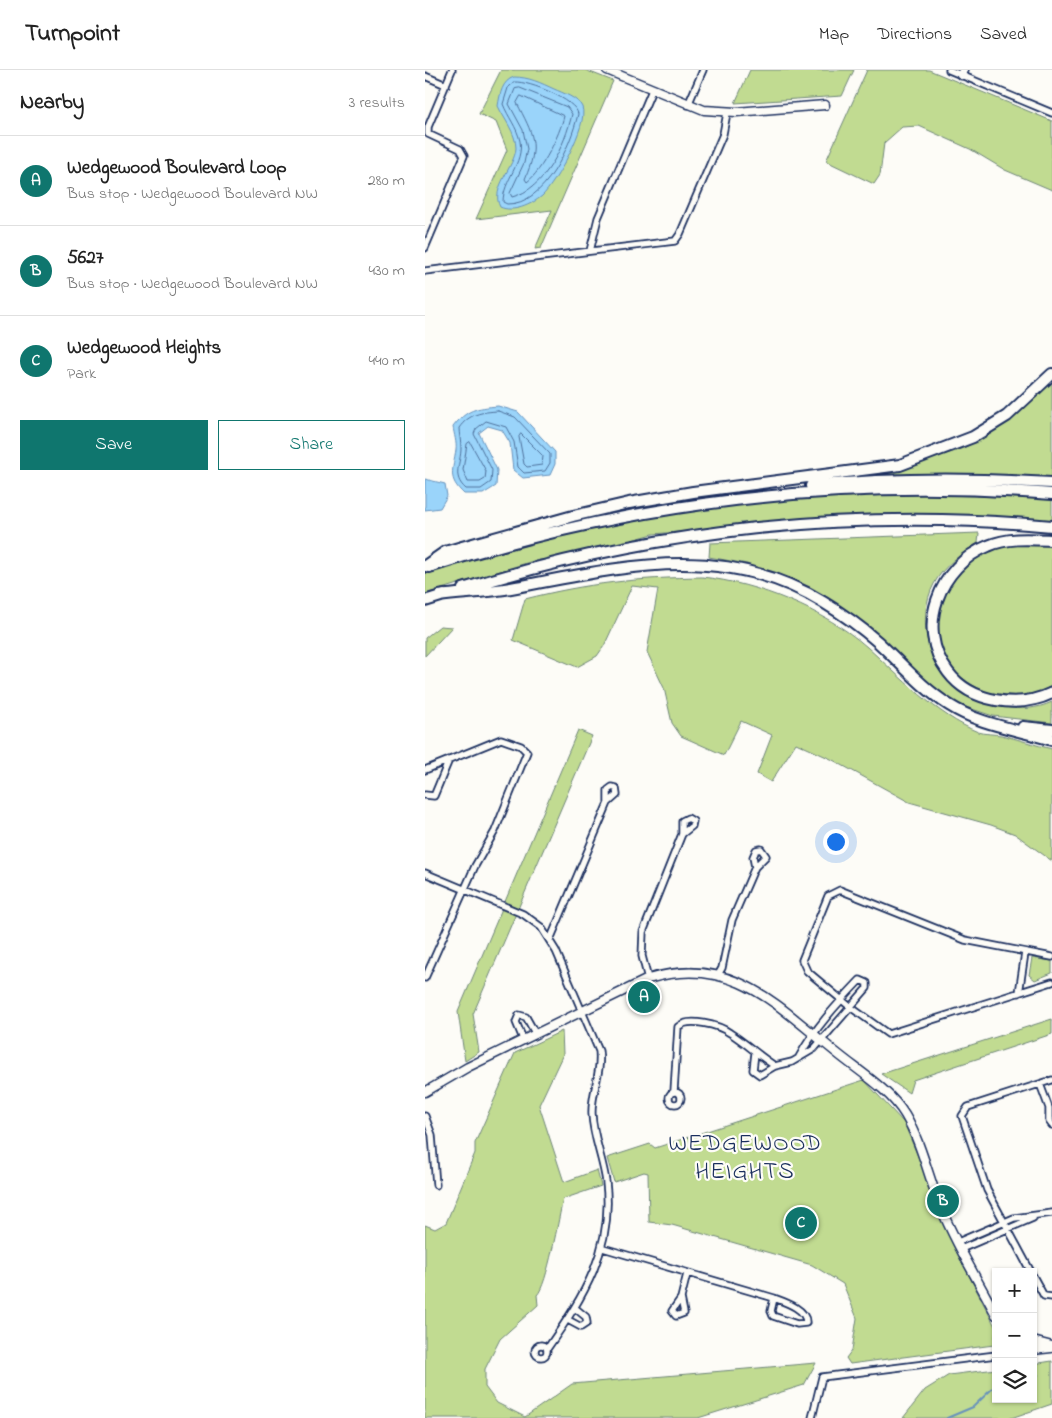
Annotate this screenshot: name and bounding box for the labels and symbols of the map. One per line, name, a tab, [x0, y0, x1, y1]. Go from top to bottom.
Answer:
your location	[823, 829, 849, 855]
pin: A	[628, 978, 660, 1016]
district label: WEDGEWOOD HEIGHTS	[668, 1127, 822, 1190]
pin: B	[927, 1182, 959, 1220]
pin: C	[785, 1204, 817, 1242]

